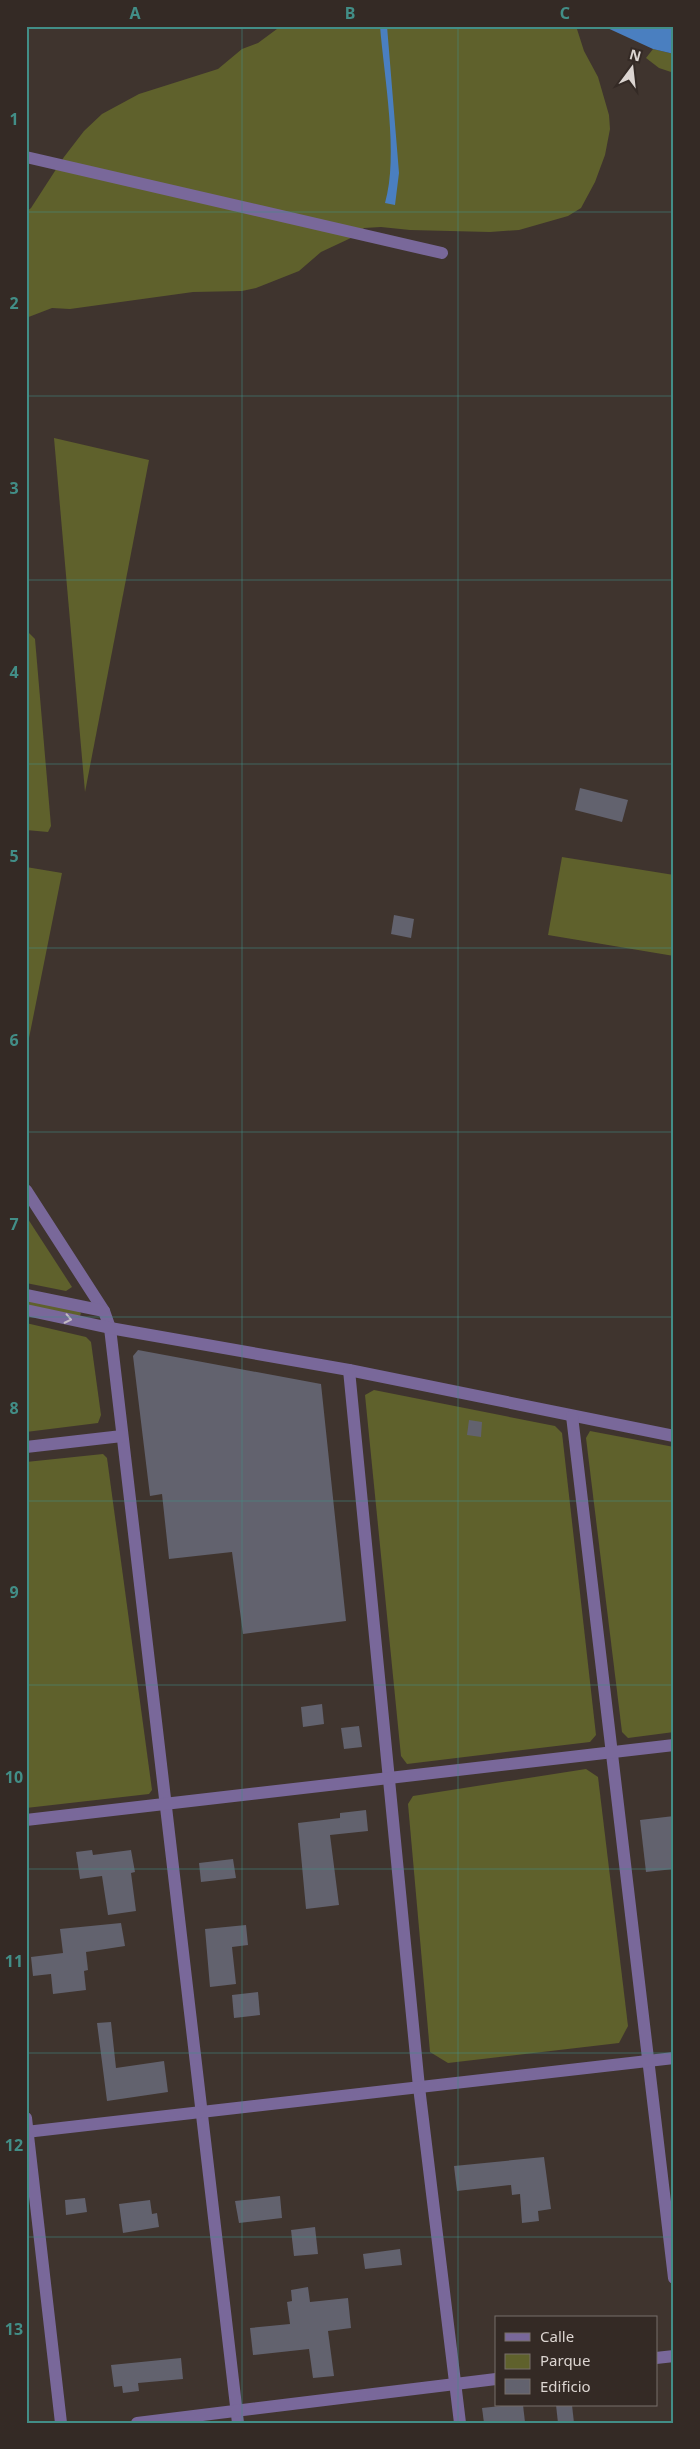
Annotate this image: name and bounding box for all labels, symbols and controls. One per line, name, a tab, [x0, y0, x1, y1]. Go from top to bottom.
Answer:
text: A	[129, 2, 141, 24]
text: B	[345, 2, 355, 24]
text: C	[560, 2, 570, 24]
north arrow	[608, 42, 658, 92]
text: N	[628, 44, 643, 66]
text: 1	[9, 108, 19, 130]
text: 2	[9, 292, 19, 314]
text: 3	[9, 477, 19, 499]
text: 4	[9, 661, 19, 683]
text: 5	[9, 845, 19, 867]
text: 6	[9, 1029, 19, 1051]
text: 7	[9, 1213, 19, 1235]
one-way arrow	[63, 1314, 72, 1324]
text: 8	[9, 1397, 19, 1419]
text: 9	[9, 1581, 19, 1603]
text: 10	[5, 1766, 23, 1788]
text: 11	[5, 1950, 23, 1972]
text: 12	[5, 2134, 23, 2156]
legend	[495, 2316, 658, 2406]
text: 13	[5, 2318, 23, 2340]
text: Calle	[540, 2326, 574, 2346]
text: Parque	[540, 2350, 590, 2370]
text: Edificio	[540, 2376, 591, 2396]

